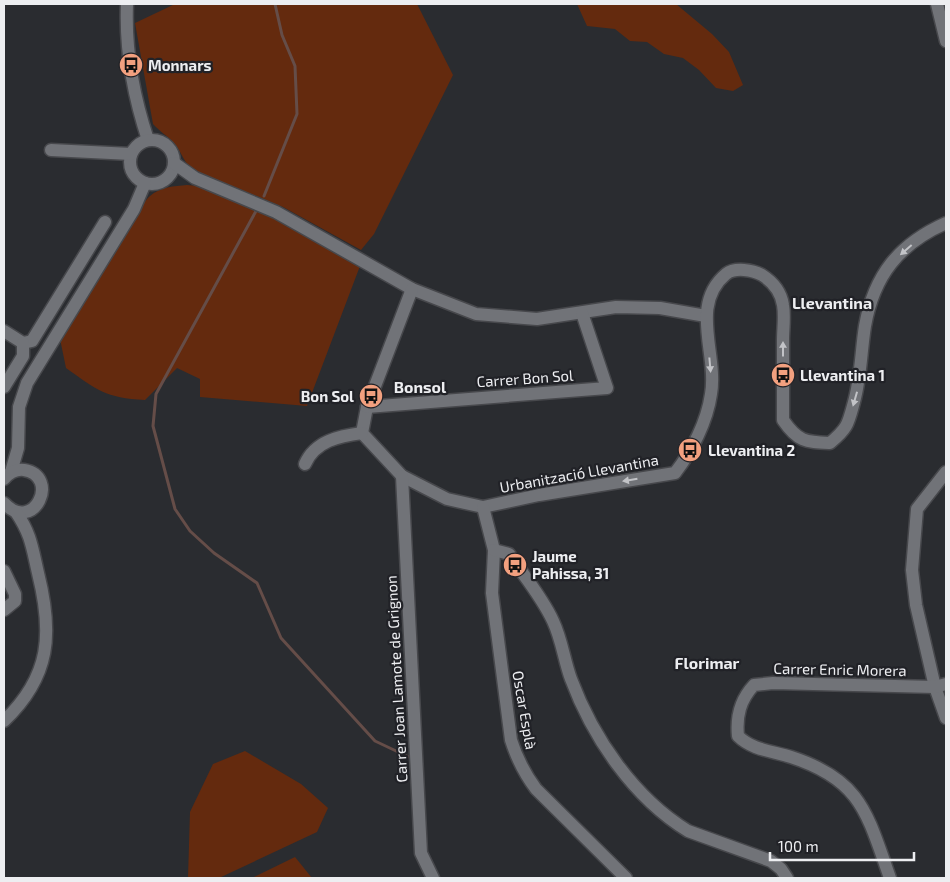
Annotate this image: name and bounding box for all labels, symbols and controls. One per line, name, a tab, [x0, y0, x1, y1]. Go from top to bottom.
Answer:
bus stop icon: Monnars	[118, 52, 144, 78]
place label: Monnars	[148, 56, 212, 74]
one-way arrow	[899, 244, 912, 255]
district label: Llevantina	[792, 293, 872, 312]
one-way arrow	[779, 341, 787, 357]
one-way arrow	[707, 357, 715, 373]
bus stop icon: Llevantina 1	[770, 362, 796, 388]
street label: Carrer Bon Sol	[476, 366, 575, 390]
place label: Llevantina 1	[800, 366, 885, 384]
district label: Bonsol	[394, 377, 447, 396]
bus stop icon: Bon Sol	[358, 383, 384, 409]
place label: Bon Sol	[301, 387, 354, 405]
one-way arrow	[850, 391, 858, 406]
bus stop icon: Llevantina 2	[677, 437, 703, 463]
place label: Llevantina 2	[708, 441, 795, 459]
street label: Urbanització Llevantina	[498, 450, 660, 496]
one-way arrow	[622, 477, 638, 485]
place label: Jaume Pahissa, 31	[532, 547, 609, 582]
bus stop icon: Jaume Pahissa, 31	[502, 552, 528, 578]
street label: Carrer Joan Lamote de Grignon	[382, 575, 410, 783]
district label: Florimar	[675, 653, 740, 672]
street label: Carrer Enric Morera	[773, 659, 907, 679]
street label: Oscar Esplà	[509, 669, 541, 751]
scale bar	[770, 830, 914, 862]
text: 100 m	[778, 837, 819, 855]

